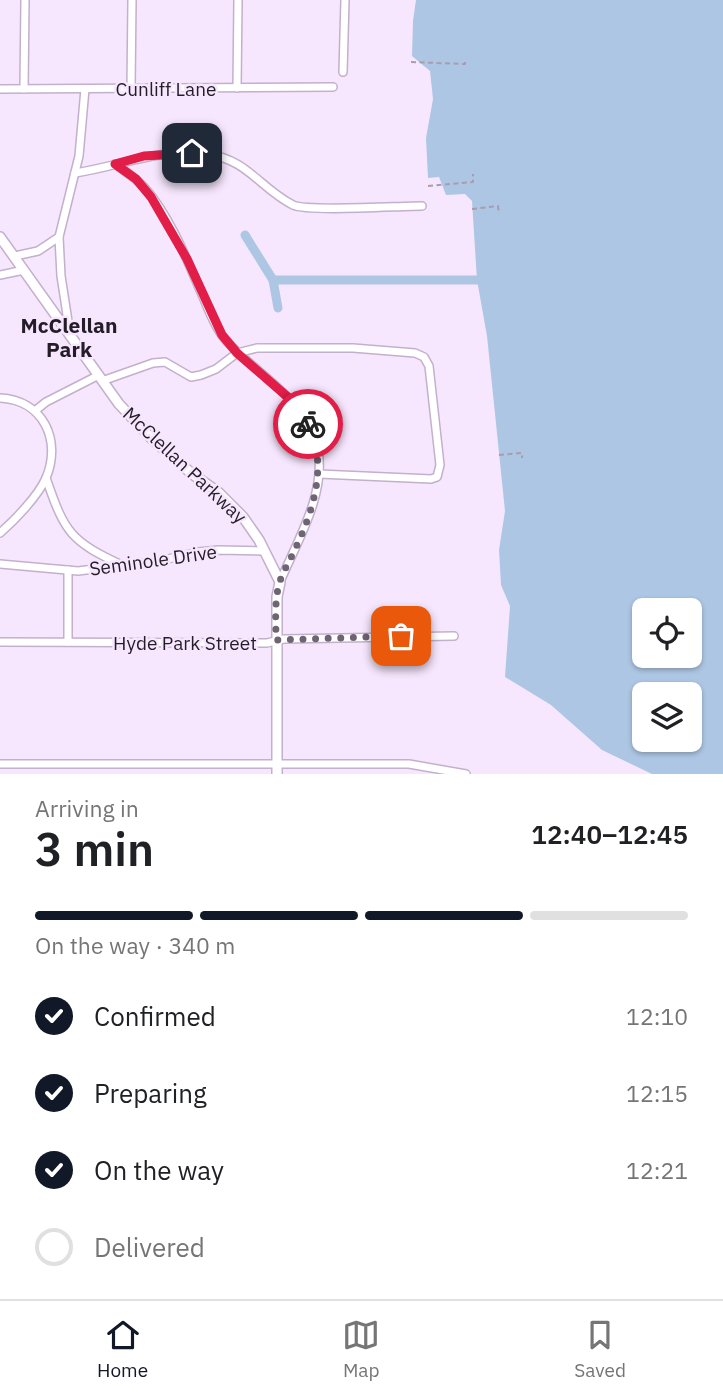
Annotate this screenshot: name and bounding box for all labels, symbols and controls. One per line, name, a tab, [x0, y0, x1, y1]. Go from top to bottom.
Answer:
street label: Cunliff Lane	[116, 77, 216, 101]
pin	[162, 123, 222, 183]
icon: home	[173, 134, 211, 172]
district label: McClellan Park	[21, 311, 117, 363]
courier	[273, 389, 343, 459]
street label: McClellan Parkway	[118, 402, 252, 529]
icon: bike	[289, 405, 327, 443]
street label: Seminole Drive	[88, 539, 218, 581]
map controls	[632, 598, 702, 752]
button: locate	[632, 598, 702, 668]
pin	[371, 606, 431, 666]
icon: bag	[382, 617, 420, 655]
street label: Hyde Park Street	[113, 631, 257, 655]
button: layers	[632, 682, 702, 752]
text: Arriving in	[35, 793, 139, 823]
text: 12:40–12:45	[531, 817, 688, 851]
text: 3 min	[35, 819, 154, 879]
text: On the way · 340 m	[35, 930, 235, 960]
icon: check	[35, 997, 73, 1035]
text: Confirmed	[94, 999, 216, 1033]
text: 12:10	[626, 1001, 688, 1031]
icon: check	[35, 1074, 73, 1112]
text: Preparing	[94, 1076, 207, 1110]
text: 12:15	[626, 1078, 688, 1108]
icon: check	[35, 1151, 73, 1189]
text: On the way	[94, 1153, 224, 1187]
text: 12:21	[626, 1155, 688, 1185]
text: Delivered	[94, 1230, 205, 1264]
tab: Home	[97, 1316, 148, 1382]
tab: Map	[342, 1316, 380, 1382]
tab: Saved	[574, 1316, 626, 1382]

